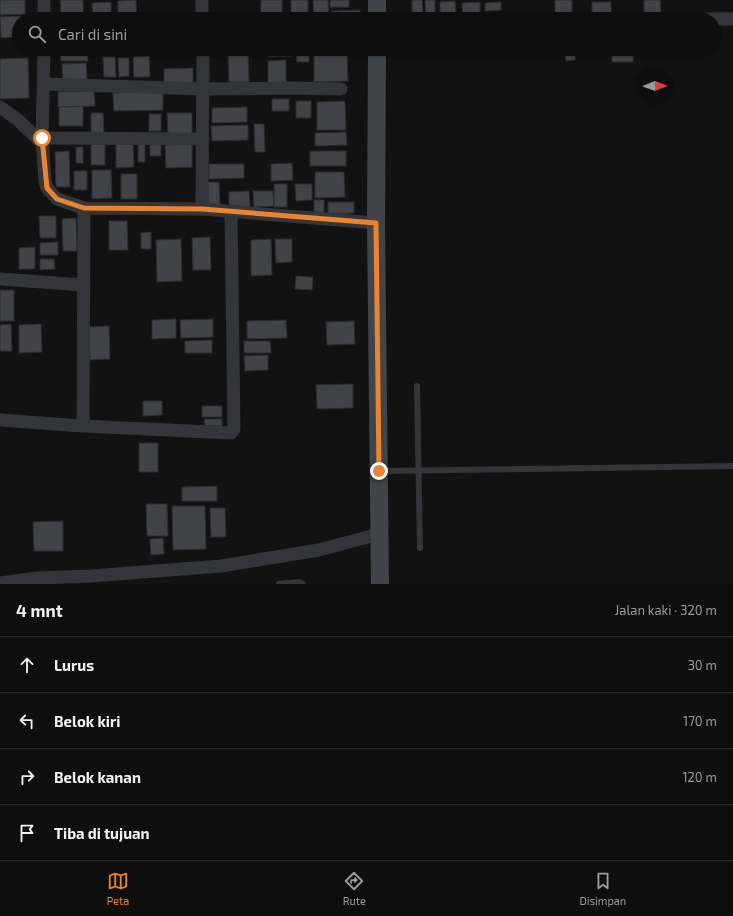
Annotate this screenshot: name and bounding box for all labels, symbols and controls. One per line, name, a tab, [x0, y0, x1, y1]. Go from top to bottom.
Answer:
search box	[12, 12, 721, 56]
icon: search	[26, 23, 48, 45]
text: Cari di sini	[58, 25, 127, 43]
north arrow	[637, 68, 673, 104]
route start	[33, 129, 51, 147]
route end	[370, 462, 388, 480]
text: 4 mnt	[16, 600, 63, 620]
text: Jalan kaki · 320 m	[615, 602, 717, 618]
icon: ahead	[16, 654, 38, 676]
text: Lurus	[54, 656, 94, 674]
text: 30 m	[688, 657, 717, 673]
icon: left	[16, 710, 38, 732]
text: Belok kiri	[54, 712, 120, 730]
text: 170 m	[683, 713, 717, 729]
icon: right	[16, 766, 38, 788]
text: Belok kanan	[54, 768, 141, 786]
text: 120 m	[682, 769, 717, 785]
icon: arrive	[16, 822, 38, 844]
text: Tiba di tujuan	[54, 824, 150, 842]
tab: Peta	[107, 870, 129, 907]
tab: Rute	[343, 870, 366, 907]
tab: Disimpan	[579, 870, 626, 907]

